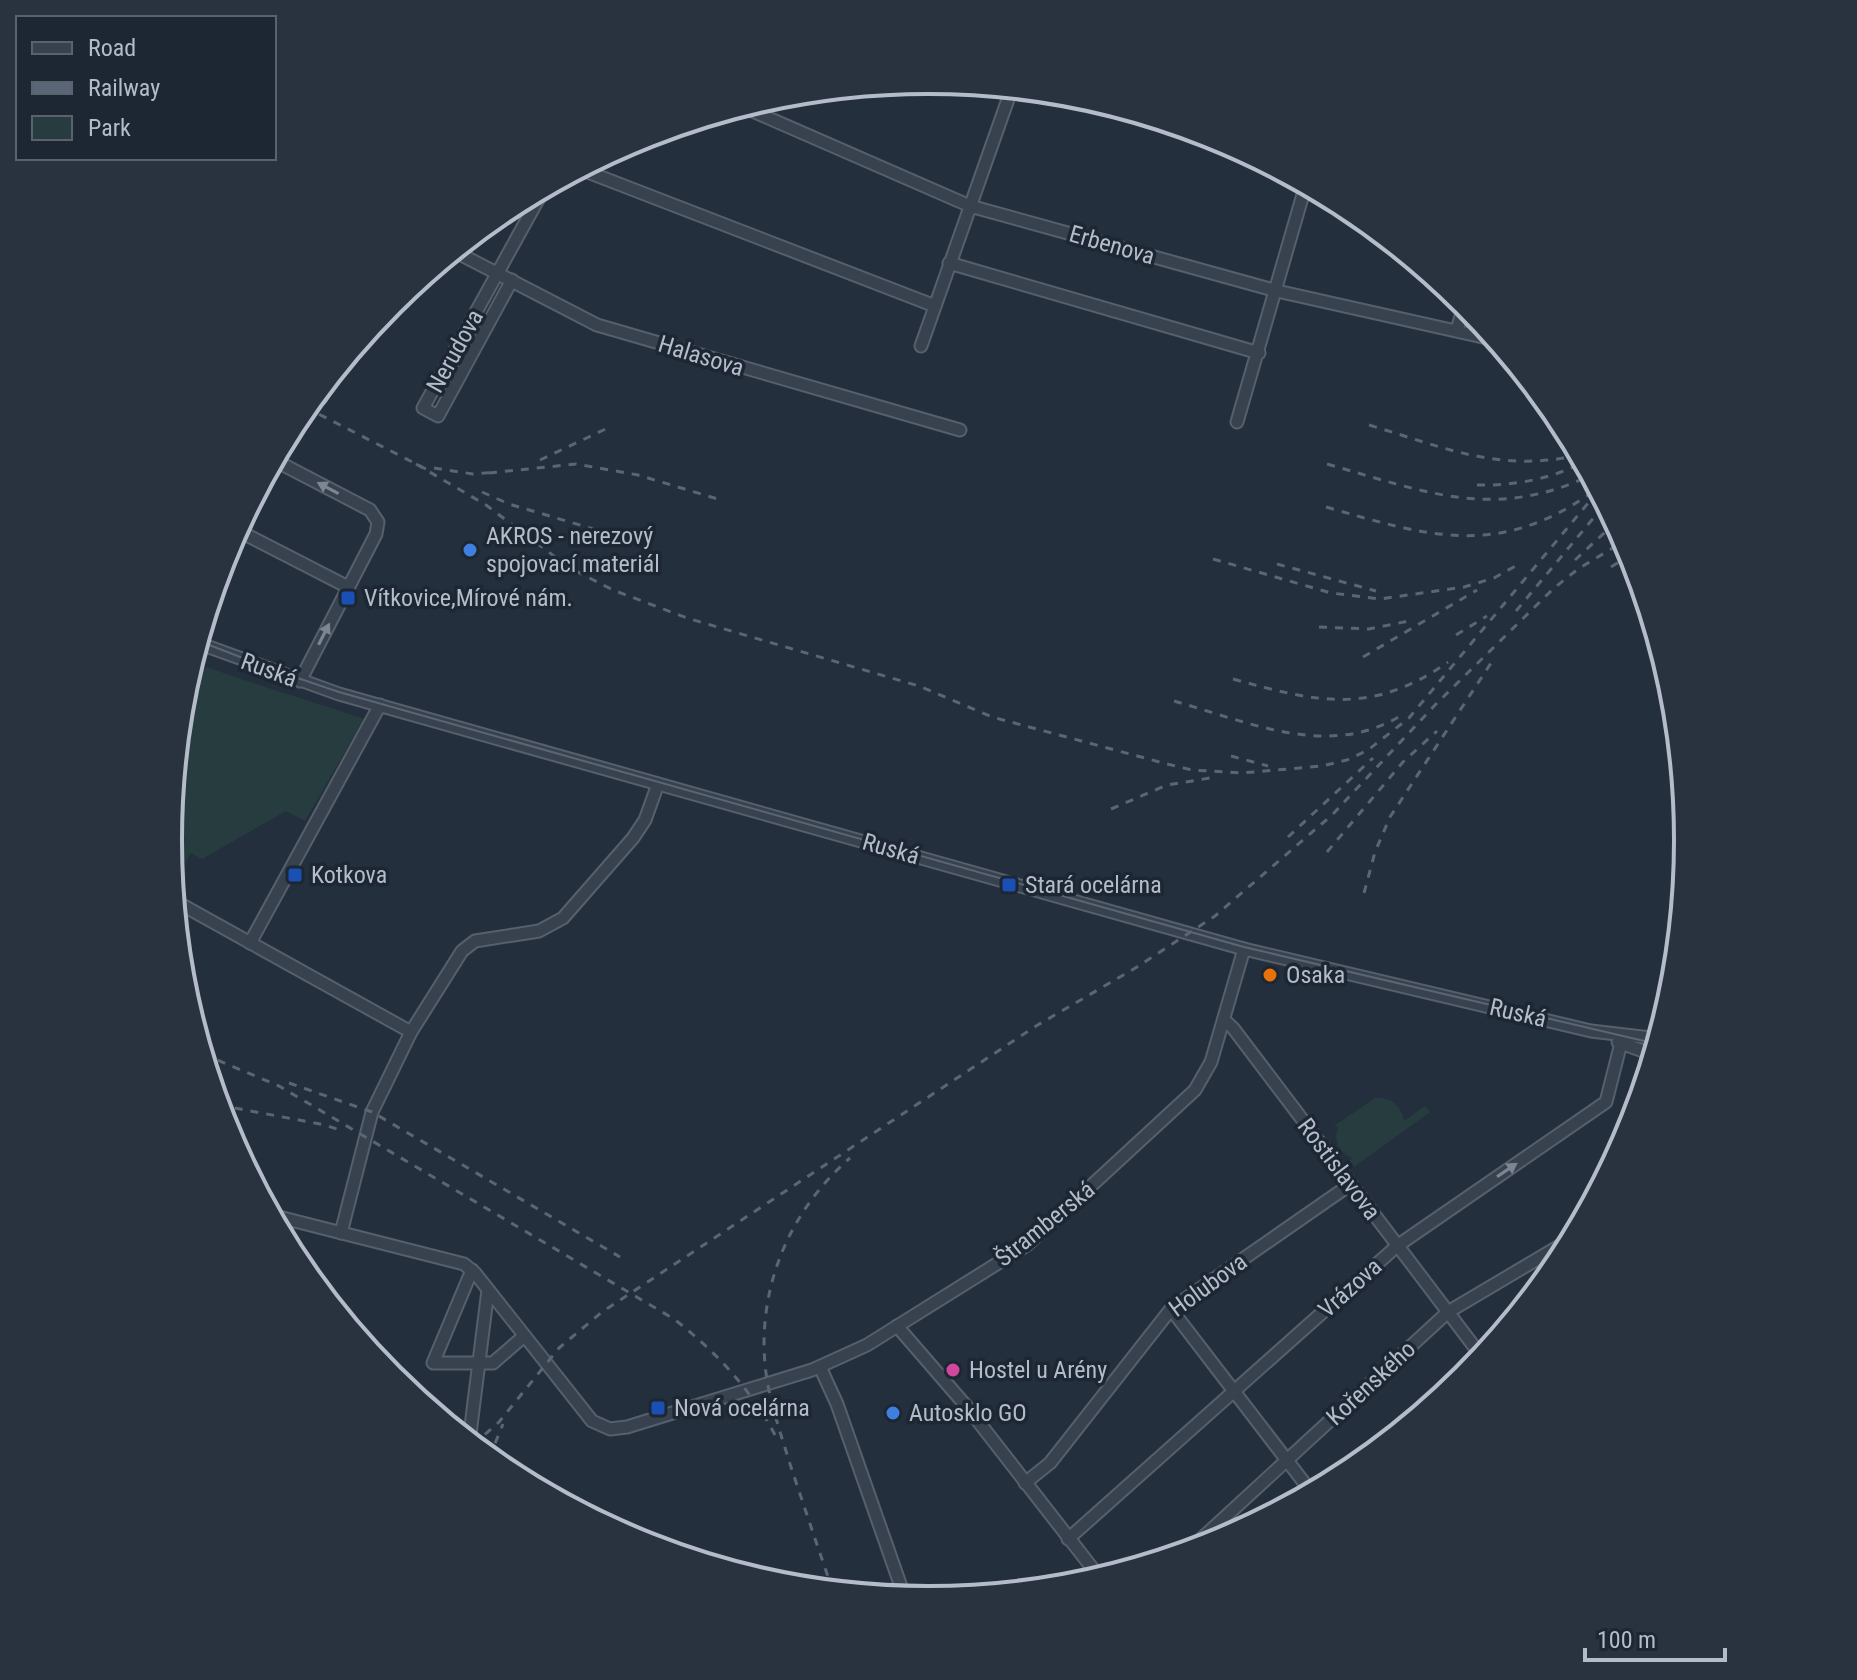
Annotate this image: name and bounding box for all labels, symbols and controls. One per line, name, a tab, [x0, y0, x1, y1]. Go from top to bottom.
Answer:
legend	[16, 16, 276, 160]
text: Road	[88, 34, 136, 62]
text: Railway	[88, 74, 160, 102]
text: Park	[88, 114, 131, 142]
street label: Erbenova	[1066, 219, 1158, 271]
street label: Nerudova	[421, 305, 489, 397]
street label: Halasova	[655, 330, 747, 382]
one-way arrow	[317, 482, 340, 495]
place label: AKROS - nerezový spojovací materiál	[486, 522, 660, 578]
marker: AKROS - nerezový spojovací materiál	[461, 541, 479, 559]
place label: Vítkovice,Mírové nám.	[364, 584, 573, 612]
marker: Vítkovice,Mírové nám.	[339, 589, 357, 607]
one-way arrow	[317, 623, 330, 646]
street label: Ruská	[237, 647, 301, 693]
street label: Ruská	[859, 828, 923, 870]
place label: Kotkova	[311, 861, 387, 889]
marker: Kotkova	[286, 866, 304, 884]
place label: Stará ocelárna	[1025, 871, 1162, 899]
marker: Stará ocelárna	[1000, 876, 1018, 894]
place label: Osaka	[1286, 961, 1345, 989]
marker: Osaka	[1261, 966, 1279, 984]
street label: Ruská	[1487, 993, 1549, 1033]
street label: Rostislavova	[1292, 1113, 1386, 1225]
one-way arrow	[1497, 1163, 1518, 1178]
street label: Štramberská	[990, 1175, 1100, 1273]
street label: Holubova	[1164, 1247, 1252, 1323]
street label: Vrázova	[1313, 1252, 1387, 1324]
street label: Kořenského	[1321, 1335, 1421, 1431]
place label: Hostel u Arény	[969, 1356, 1107, 1384]
marker: Hostel u Arény	[944, 1361, 962, 1379]
place label: Nová ocelárna	[674, 1394, 810, 1422]
marker: Nová ocelárna	[649, 1399, 667, 1417]
place label: Autosklo GO	[909, 1399, 1027, 1427]
marker: Autosklo GO	[884, 1404, 902, 1422]
scale bar	[1585, 1612, 1725, 1662]
text: 100 m	[1597, 1626, 1656, 1654]

